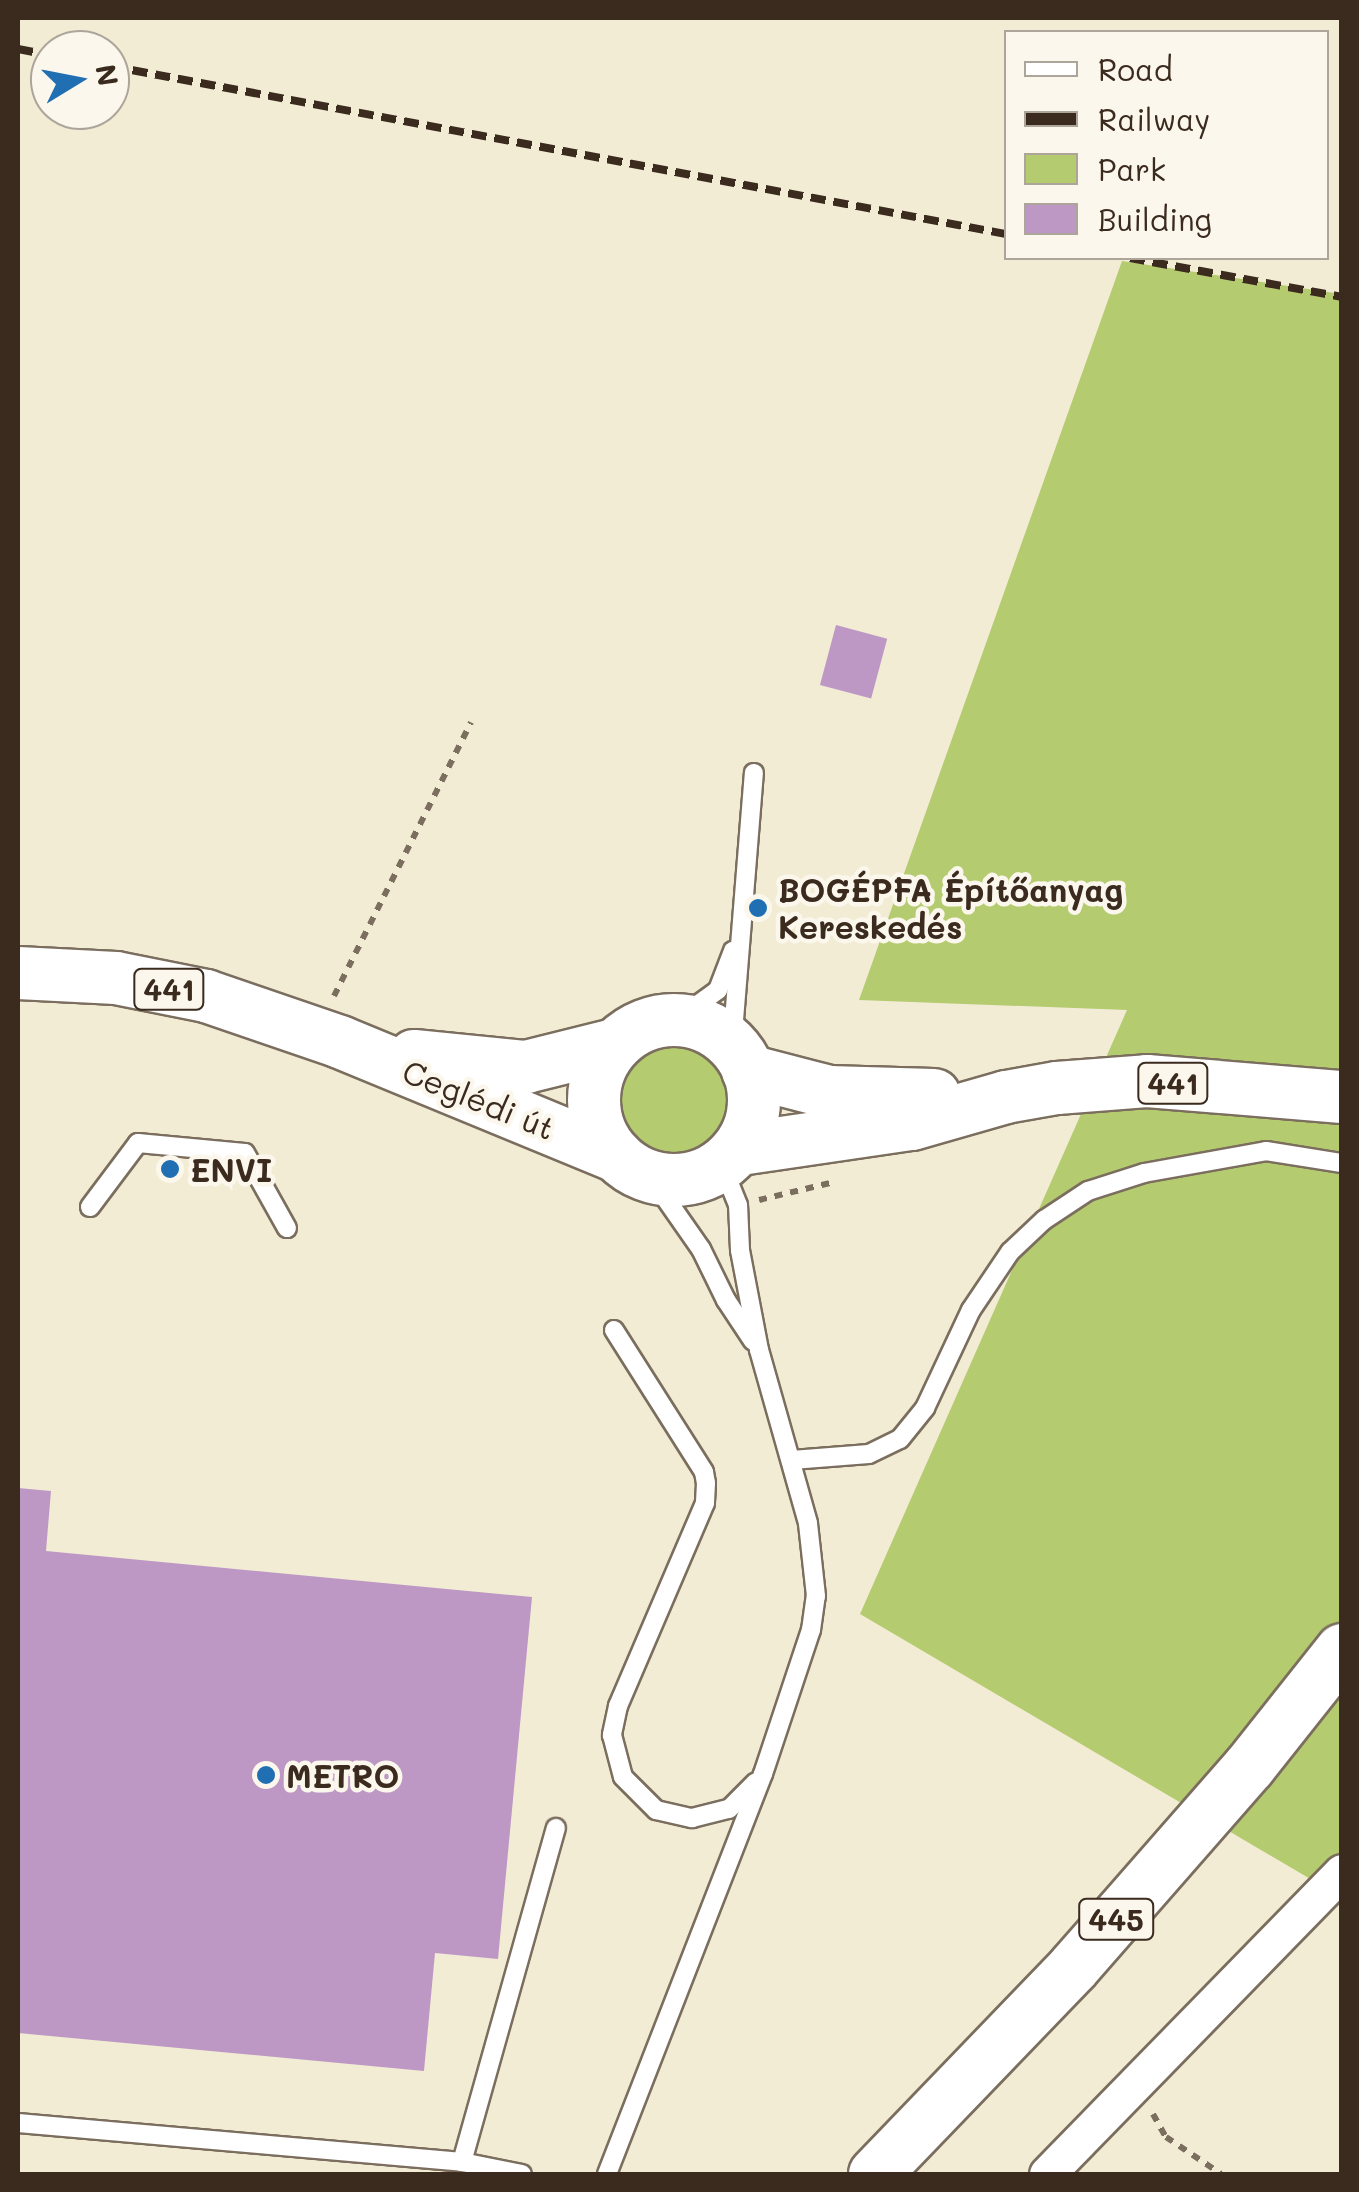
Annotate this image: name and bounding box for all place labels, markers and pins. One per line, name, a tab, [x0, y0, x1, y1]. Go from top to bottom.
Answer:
place label: BOGÉPFA Építőanyag Kereskedés	[778, 871, 1123, 946]
marker: BOGÉPFA Építőanyag Kereskedés	[747, 897, 769, 919]
place label: ENVI	[190, 1150, 272, 1188]
marker: ENVI	[159, 1158, 181, 1180]
place label: METRO	[286, 1756, 399, 1794]
marker: METRO	[255, 1764, 277, 1786]

